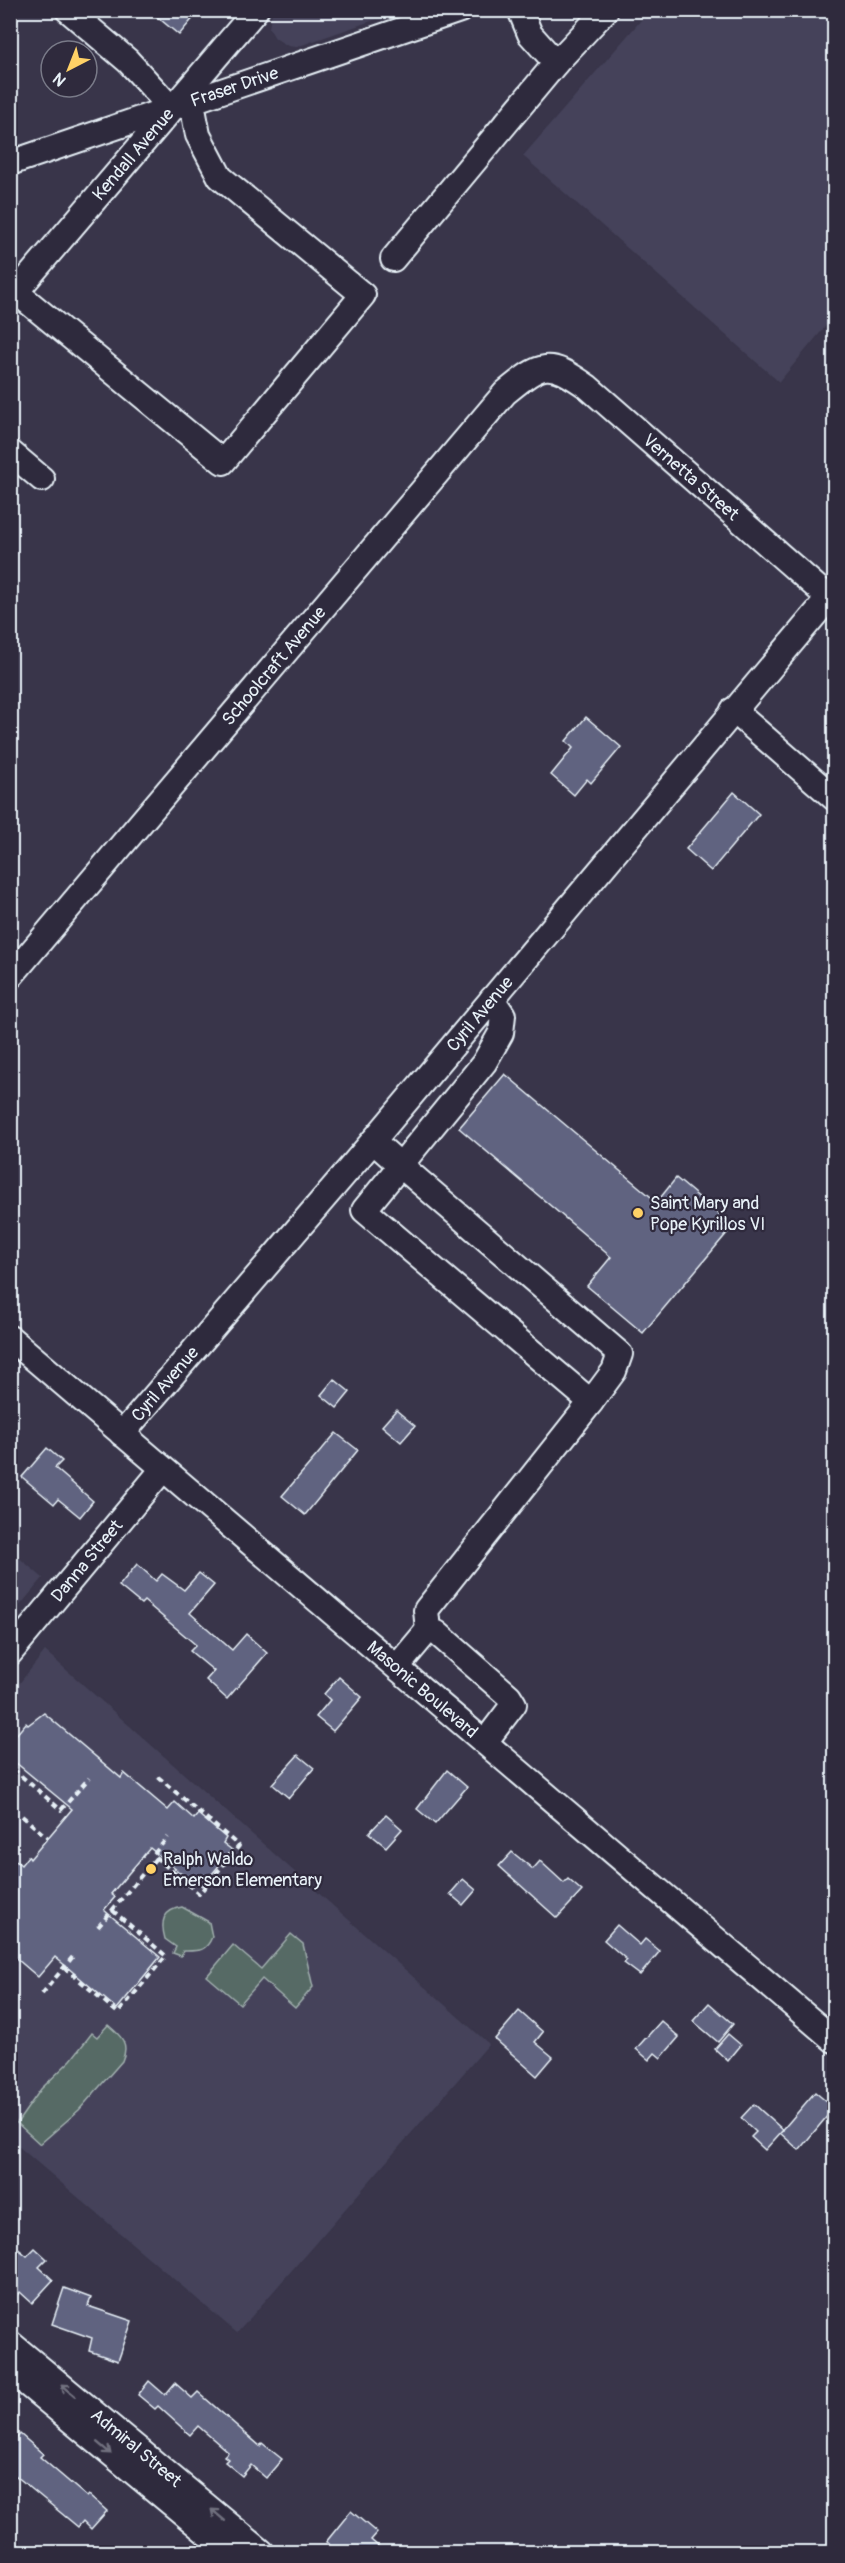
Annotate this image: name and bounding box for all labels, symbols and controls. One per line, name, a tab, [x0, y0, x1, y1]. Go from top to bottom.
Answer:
north arrow	[39, 39, 99, 99]
street label: Fraser Drive	[188, 62, 282, 113]
text: N	[49, 68, 70, 90]
street label: Kendall Avenue	[88, 103, 180, 206]
street label: Vernetta Street	[637, 429, 744, 526]
street label: Schoolcraft Avenue	[217, 602, 331, 731]
street label: Cyril Avenue	[442, 971, 519, 1057]
place label: Saint Mary and Pope Kyrillos VI	[650, 1192, 765, 1236]
marker: Saint Mary and Pope Kyrillos VI	[631, 1206, 645, 1220]
street label: Cyril Avenue	[127, 1342, 204, 1427]
street label: Danna Street	[46, 1514, 129, 1607]
street label: Masonic Boulevard	[362, 1636, 483, 1744]
place label: Ralph Waldo Emerson Elementary	[163, 1848, 322, 1892]
marker: Ralph Waldo Emerson Elementary	[144, 1862, 158, 1876]
one-way arrow	[60, 2384, 76, 2397]
street label: Admiral Street	[86, 2404, 187, 2493]
one-way arrow	[96, 2441, 111, 2455]
one-way arrow	[210, 2509, 226, 2522]

